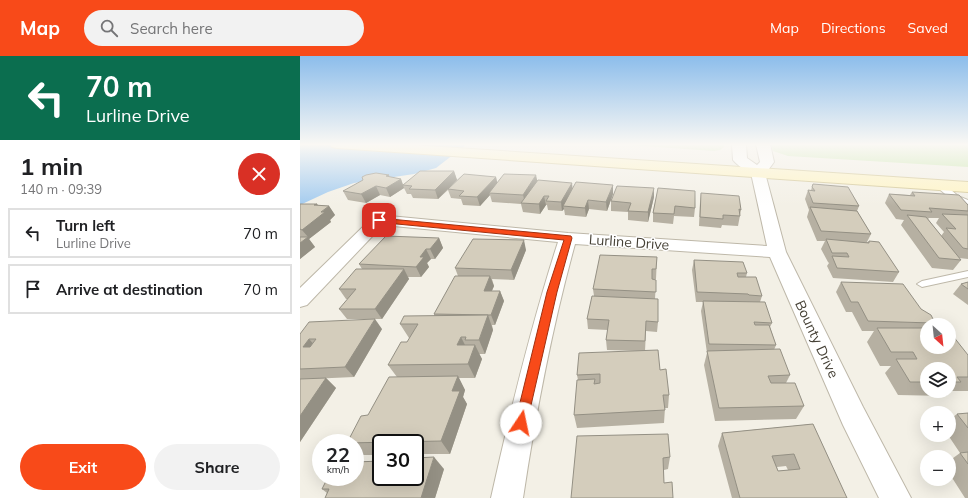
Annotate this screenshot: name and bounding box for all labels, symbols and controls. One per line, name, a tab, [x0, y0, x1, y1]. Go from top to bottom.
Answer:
search box	[84, 10, 364, 46]
text: Map	[20, 16, 60, 40]
icon: search	[98, 17, 120, 39]
text: Search here	[130, 19, 213, 38]
text: Map	[770, 19, 799, 37]
text: Directions	[821, 19, 886, 37]
text: Saved	[908, 19, 948, 37]
text: 70 m	[86, 69, 152, 104]
icon: left	[20, 72, 72, 124]
text: Lurline Drive	[86, 104, 190, 127]
text: 1 min	[20, 151, 83, 181]
button: close	[238, 153, 280, 195]
text: 140 m · 09:39	[20, 181, 102, 197]
pin	[362, 203, 396, 237]
icon: arrive	[368, 209, 390, 231]
text: Turn left	[56, 216, 115, 235]
icon: left	[22, 222, 44, 244]
text: 70 m	[243, 224, 278, 243]
street label: Lurline Drive	[588, 230, 670, 254]
text: Lurline Drive	[56, 235, 131, 251]
icon: arrive	[22, 278, 44, 300]
text: Arrive at destination	[56, 280, 203, 299]
text: 70 m	[243, 280, 278, 299]
street label: Bounty Drive	[791, 297, 843, 381]
north arrow	[920, 318, 956, 354]
map controls	[920, 318, 956, 486]
button: layers	[920, 362, 956, 398]
position arrow	[500, 402, 542, 444]
button: +	[920, 406, 956, 442]
speed limit sign: 30	[372, 434, 424, 486]
text: 22	[326, 442, 350, 467]
button: Exit	[20, 444, 146, 490]
button: Share	[154, 444, 280, 490]
button: −	[920, 450, 956, 486]
text: km/h	[327, 463, 349, 476]

